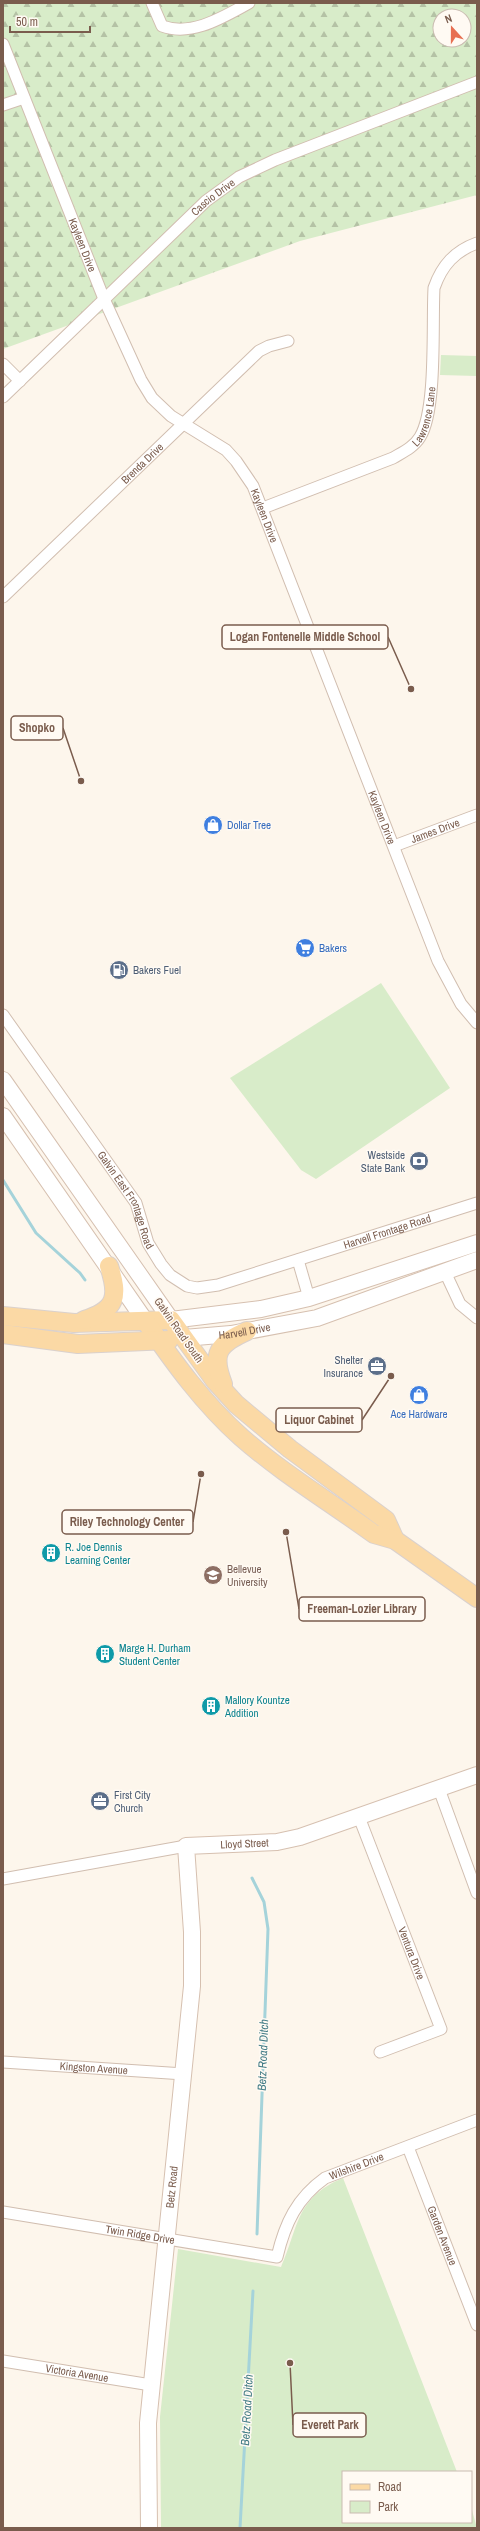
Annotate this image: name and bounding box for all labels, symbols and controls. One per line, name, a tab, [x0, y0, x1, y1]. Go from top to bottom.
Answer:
scale bar	[10, 8, 90, 34]
north arrow	[432, 8, 472, 48]
text: N	[443, 11, 454, 26]
text: 50 m	[16, 14, 38, 30]
street label: Cascio Drive	[188, 175, 238, 219]
street label: Kayleen Drive	[66, 216, 100, 274]
street label: Lawrence Lane	[409, 386, 438, 449]
street label: Brenda Drive	[118, 440, 166, 487]
street label: Kayleen Drive	[248, 486, 281, 544]
callout: Logan Fontenelle Middle School	[222, 625, 388, 649]
text: Logan Fontenelle Middle School	[230, 629, 380, 645]
callout: Shopko	[11, 716, 63, 740]
text: Shopko	[19, 720, 55, 736]
street label: Kayleen Drive	[365, 788, 399, 846]
shop icon: Dollar Tree	[202, 814, 224, 836]
street label: James Drive	[409, 815, 461, 846]
place label: Dollar Tree	[227, 818, 271, 832]
supermarket icon: Bakers	[294, 937, 316, 959]
place label: Bakers	[319, 941, 348, 955]
fuel station icon: Bakers Fuel	[108, 959, 130, 981]
place label: Bakers Fuel	[133, 963, 181, 977]
street label: Galvin East Frontage Road	[94, 1148, 157, 1252]
place label: Westside State Bank	[361, 1148, 405, 1175]
bank icon: Westside State Bank	[408, 1150, 430, 1172]
street label: Harvell Frontage Road	[342, 1211, 433, 1252]
street label: Galvin Road South	[151, 1295, 207, 1365]
street label: Harvell Drive	[218, 1320, 272, 1342]
place label: Shelter Insurance	[323, 1353, 363, 1380]
office icon: Shelter Insurance	[366, 1355, 388, 1377]
shop icon: Ace Hardware	[408, 1384, 430, 1406]
place label: Ace Hardware	[389, 1407, 448, 1421]
callout: Liquor Cabinet	[276, 1408, 362, 1432]
text: Liquor Cabinet	[284, 1412, 354, 1428]
callout: Riley Technology Center	[62, 1510, 193, 1534]
text: Riley Technology Center	[70, 1514, 184, 1530]
place label: R. Joe Dennis Learning Center	[65, 1540, 130, 1567]
building icon: R. Joe Dennis Learning Center	[40, 1542, 62, 1564]
place label: Bellevue University	[227, 1562, 268, 1589]
school or university icon: Bellevue University	[202, 1564, 224, 1586]
callout: Freeman-Lozier Library	[299, 1597, 425, 1621]
text: Freeman-Lozier Library	[307, 1601, 417, 1617]
place label: Marge H. Durham Student Center	[119, 1641, 191, 1668]
building icon: Marge H. Durham Student Center	[94, 1643, 116, 1665]
place label: Mallory Kountze Addition	[224, 1693, 290, 1720]
building icon: Mallory Kountze Addition	[200, 1695, 222, 1717]
place label: First City Church	[114, 1788, 151, 1815]
office icon: First City Church	[89, 1790, 111, 1812]
street label: Lloyd Street	[220, 1835, 269, 1851]
street label: Ventura Drive	[395, 1925, 428, 1981]
water label: Betz Road Ditch	[254, 2019, 272, 2091]
street label: Kingston Avenue	[59, 2059, 128, 2077]
street label: Wilshire Drive	[327, 2149, 386, 2183]
street label: Betz Road	[163, 2165, 181, 2209]
street label: Garden Avenue	[424, 2204, 460, 2267]
street label: Twin Ridge Drive	[105, 2222, 176, 2247]
street label: Victoria Avenue	[45, 2361, 110, 2385]
water label: Betz Road Ditch	[237, 2374, 257, 2446]
callout: Everett Park	[293, 2413, 366, 2437]
text: Everett Park	[301, 2417, 359, 2433]
legend	[342, 2471, 472, 2523]
text: Road	[378, 2479, 402, 2495]
text: Park	[378, 2499, 398, 2515]

